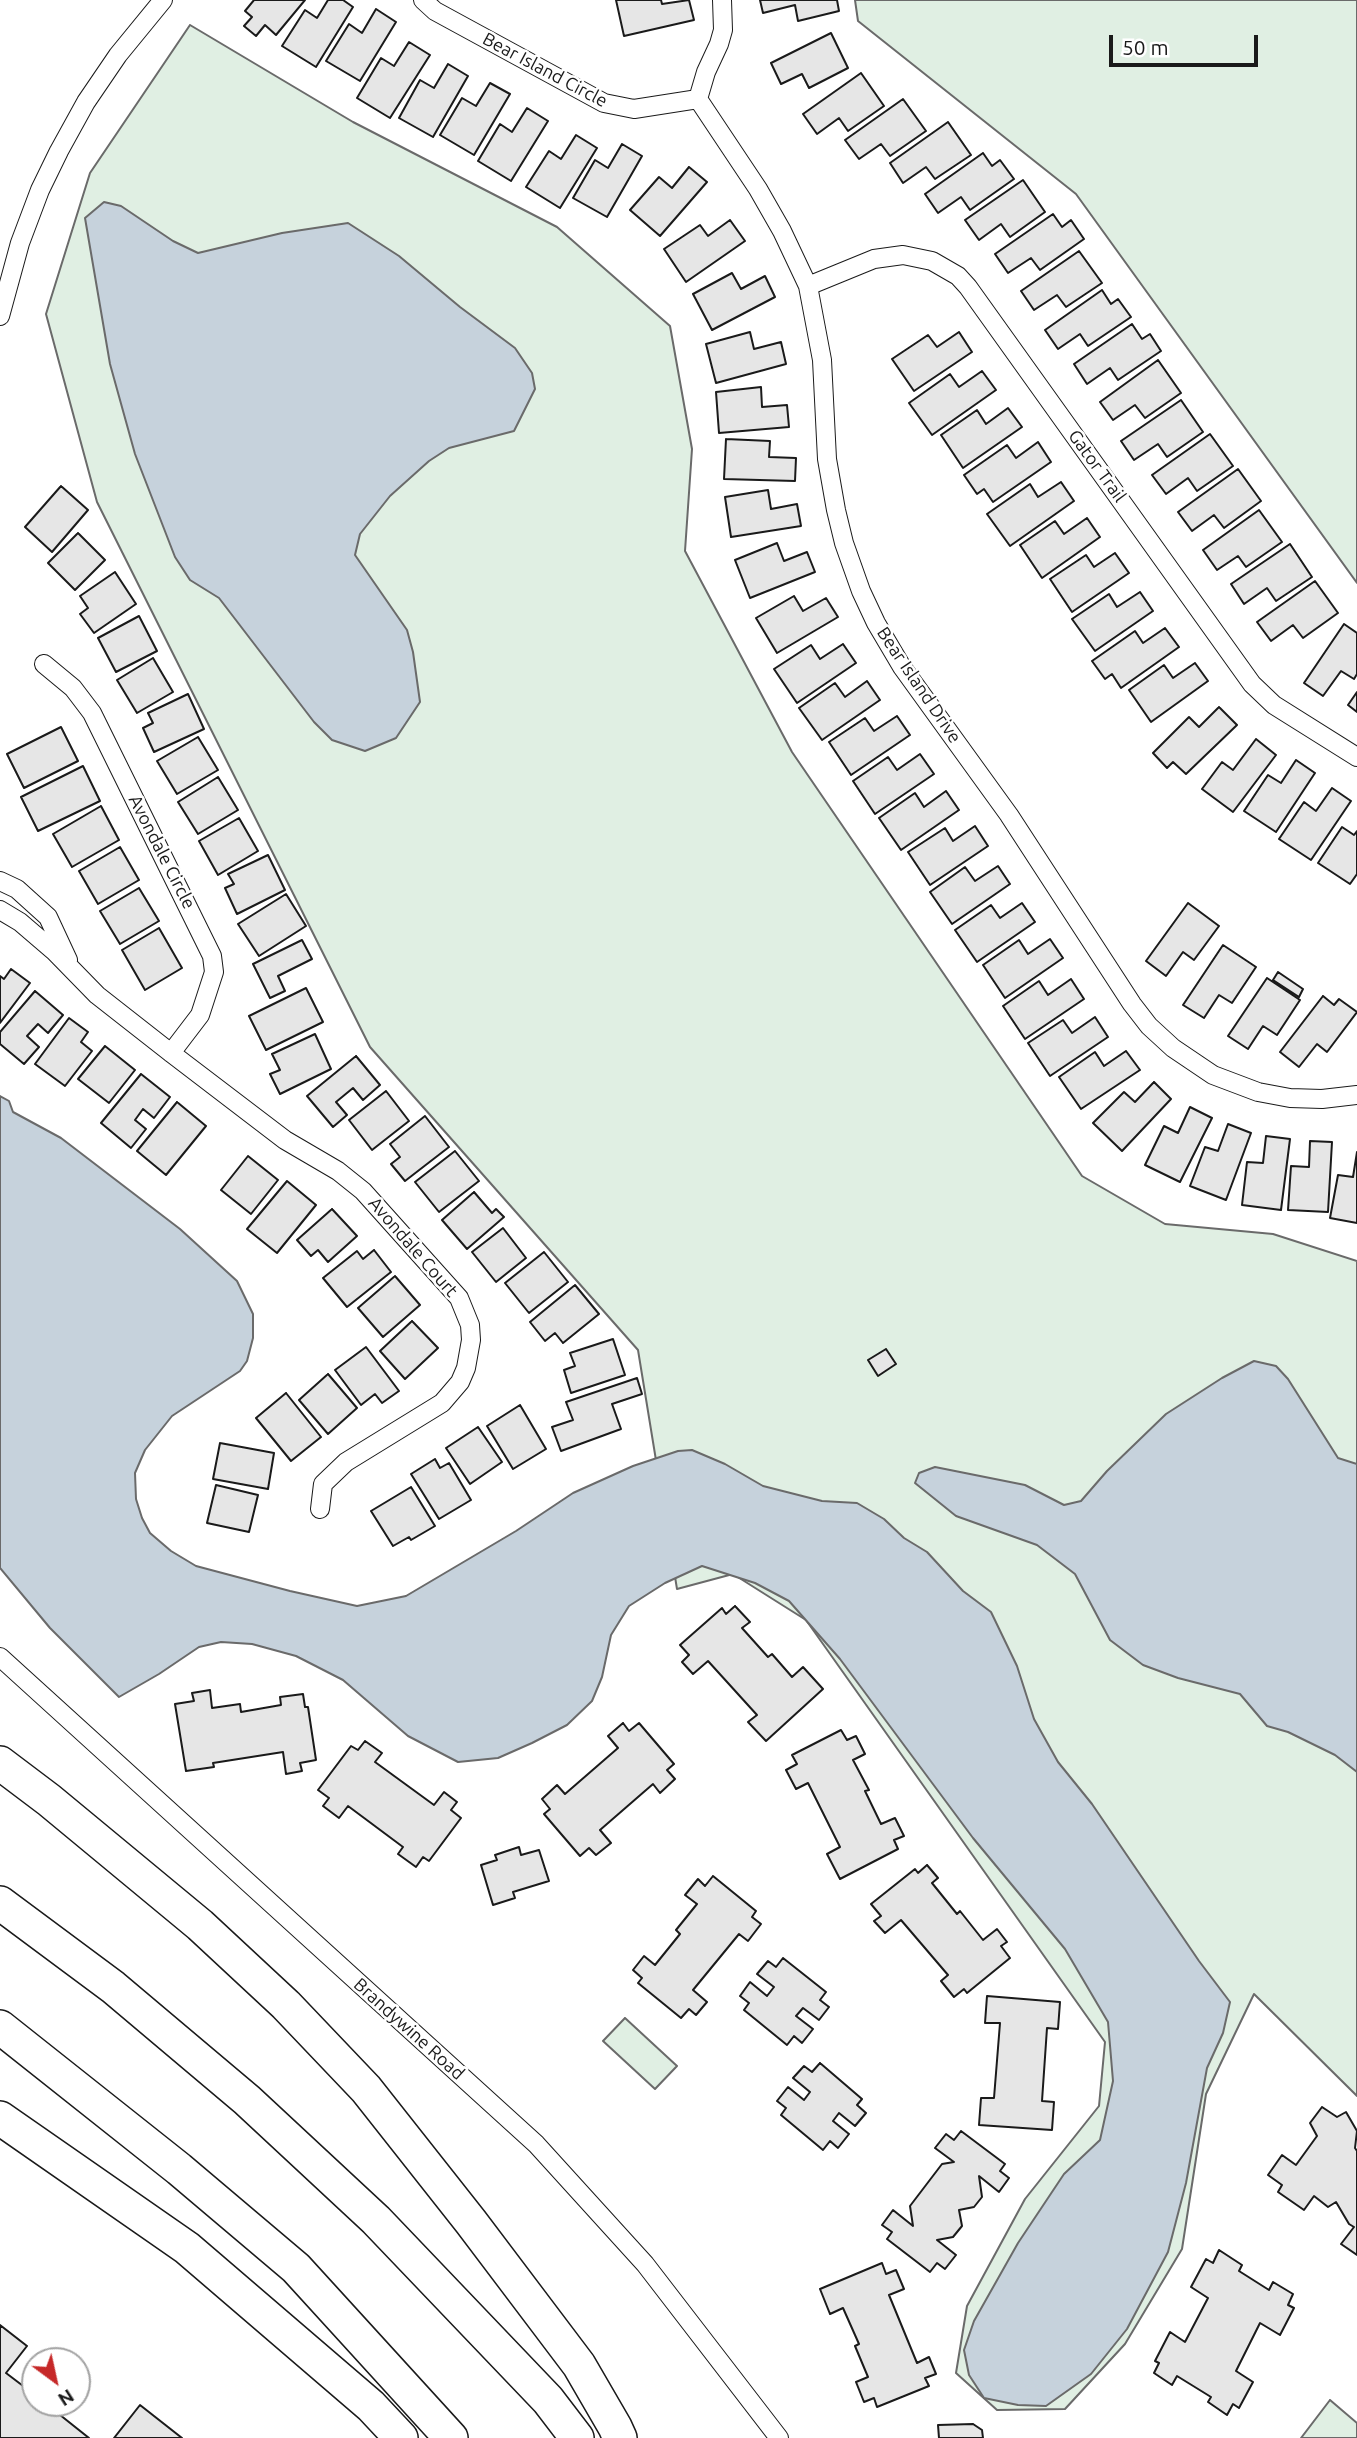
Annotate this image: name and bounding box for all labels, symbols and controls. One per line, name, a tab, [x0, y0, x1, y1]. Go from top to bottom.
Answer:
scale bar	[1112, 21, 1261, 65]
street label: Bear Island Circle	[479, 28, 611, 112]
text: 50 m	[1122, 35, 1169, 59]
street label: Gator Trail	[1064, 426, 1130, 506]
street label: Bear Island Drive	[872, 623, 966, 747]
street label: Avondale Circle	[124, 791, 200, 913]
street label: Avondale Court	[364, 1193, 462, 1301]
street label: Brandywine Road	[349, 1974, 469, 2084]
north arrow	[21, 2347, 91, 2417]
text: N	[54, 2385, 78, 2411]

